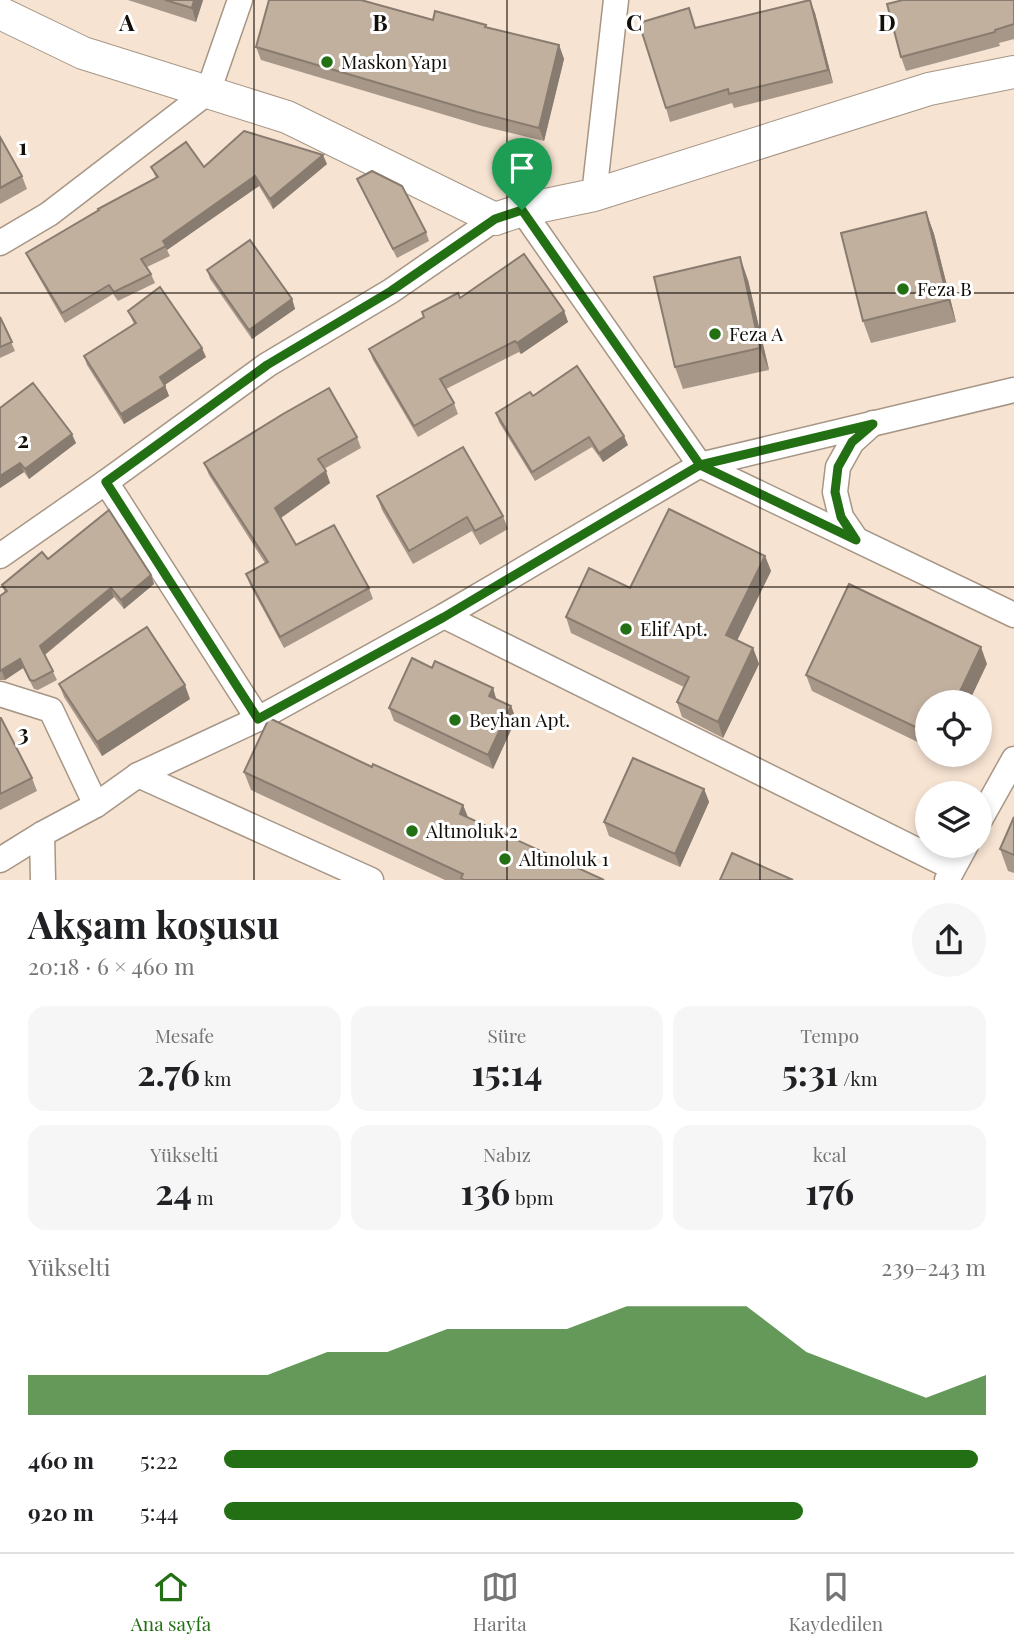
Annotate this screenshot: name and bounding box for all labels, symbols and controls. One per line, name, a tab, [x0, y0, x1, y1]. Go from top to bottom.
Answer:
text: A	[118, 6, 135, 37]
text: B	[372, 6, 388, 37]
text: C	[626, 6, 642, 37]
text: D	[878, 6, 896, 37]
place label: Maskon Yapı	[341, 48, 448, 74]
marker: Maskon Yapı	[319, 54, 335, 70]
text: 1	[19, 130, 28, 161]
pin	[492, 138, 552, 210]
icon: arrive	[503, 149, 541, 187]
place label: Feza B	[917, 275, 972, 301]
marker: Feza B	[895, 281, 911, 297]
place label: Feza A	[729, 320, 784, 346]
marker: Feza A	[707, 326, 723, 342]
text: 2	[17, 423, 29, 454]
place label: Elif Apt.	[640, 615, 708, 641]
marker: Elif Apt.	[618, 621, 634, 637]
map controls	[915, 690, 992, 858]
button: locate	[915, 690, 992, 767]
place label: Beyhan Apt.	[469, 706, 570, 732]
marker: Beyhan Apt.	[447, 712, 463, 728]
text: 3	[17, 716, 29, 747]
button: layers	[915, 781, 992, 858]
place label: Altınoluk 2	[425, 817, 518, 843]
marker: Altınoluk 2	[404, 823, 420, 839]
place label: Altınoluk 1	[518, 845, 609, 871]
marker: Altınoluk 1	[497, 851, 513, 867]
text: Akşam koşusu	[28, 898, 280, 949]
button: share	[912, 903, 986, 977]
text: 20:18 · 6 × 460 m	[28, 950, 195, 981]
text: Mesafe	[155, 1022, 214, 1048]
text: Süre	[487, 1022, 526, 1048]
text: Tempo	[800, 1022, 859, 1048]
text: 2.76	[137, 1048, 200, 1095]
text: 15:14	[471, 1048, 543, 1095]
text: 5:31	[782, 1048, 838, 1095]
text: km	[200, 1065, 231, 1091]
text: /km	[838, 1065, 878, 1091]
text: Yükselti	[150, 1141, 218, 1167]
text: Nabız	[483, 1141, 531, 1167]
text: kcal	[813, 1141, 847, 1167]
text: 24	[155, 1167, 192, 1214]
text: 136	[460, 1167, 510, 1214]
text: 176	[805, 1167, 854, 1214]
text: m	[192, 1184, 214, 1210]
text: bpm	[510, 1184, 554, 1210]
text: Yükselti	[28, 1251, 110, 1282]
text: 239–243 m	[881, 1251, 986, 1282]
text: 460 m	[28, 1444, 94, 1475]
text: 5:22	[140, 1444, 178, 1475]
text: 920 m	[28, 1496, 94, 1527]
text: 5:44	[140, 1496, 178, 1527]
tab: Ana sayfa	[131, 1568, 211, 1636]
tab: Harita	[473, 1568, 527, 1636]
tab: Kaydedilen	[788, 1568, 883, 1636]

